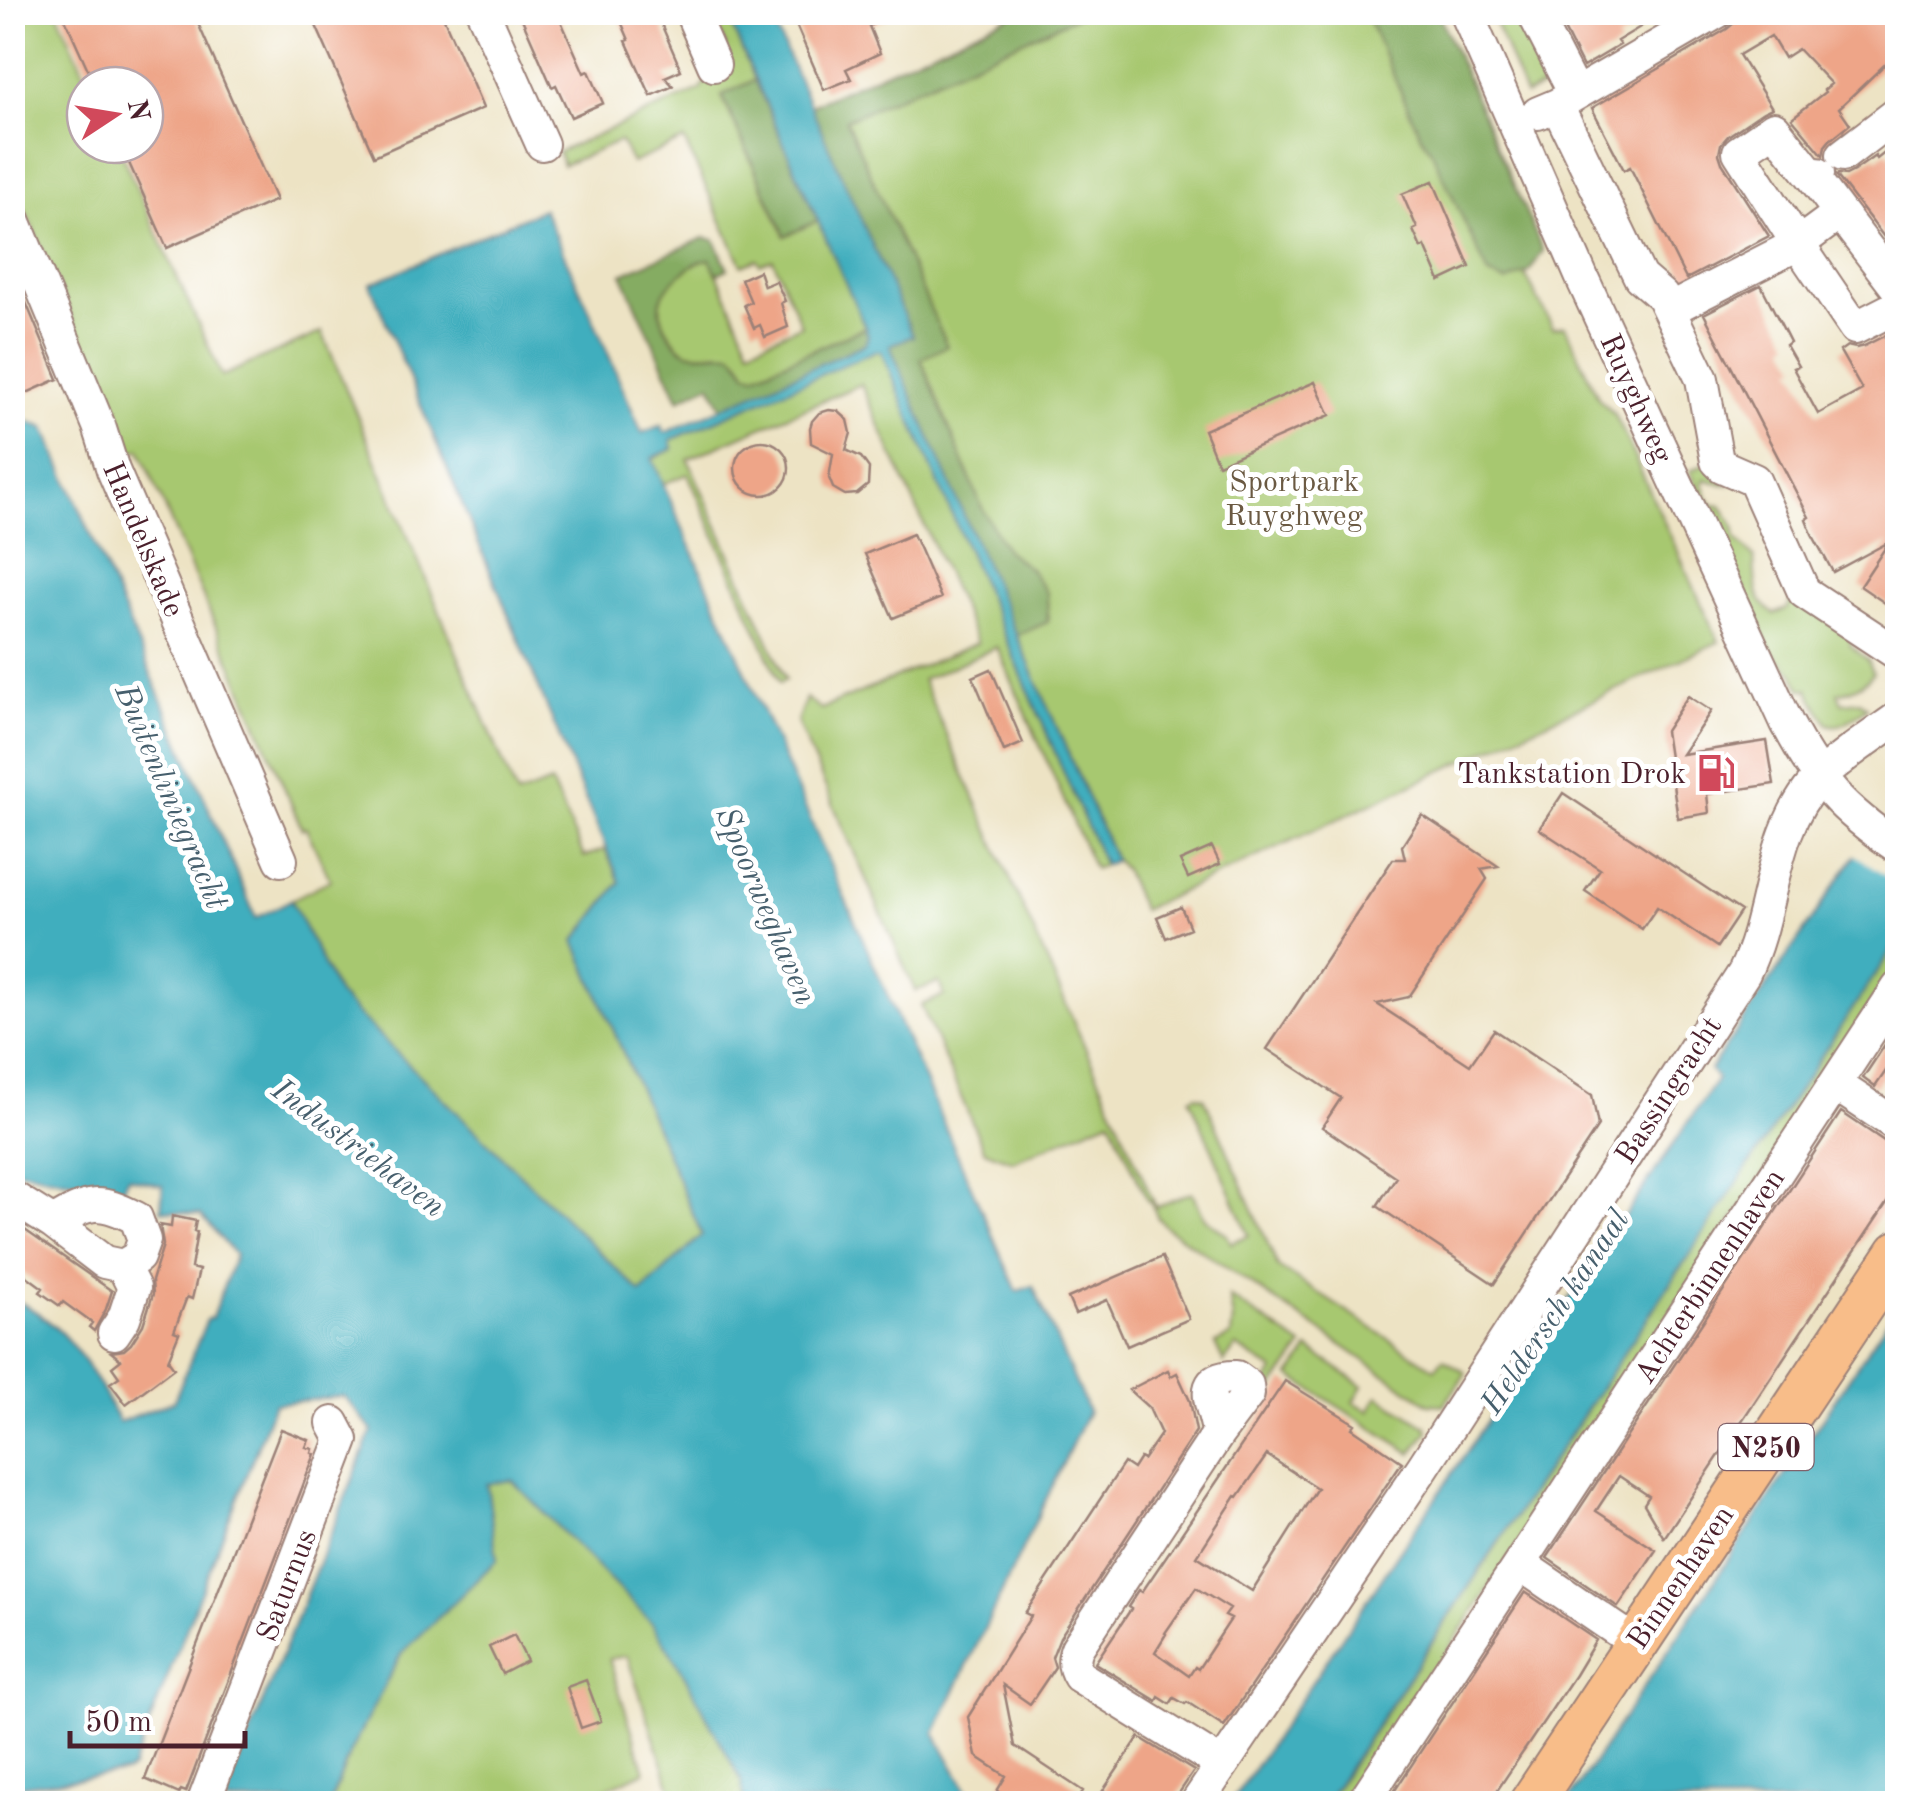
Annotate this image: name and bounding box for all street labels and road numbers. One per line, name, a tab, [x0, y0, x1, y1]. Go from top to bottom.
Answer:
street label: Ruyghweg	[1593, 330, 1677, 468]
street label: Handelskade	[96, 458, 188, 622]
street label: Bassingracht	[1611, 1012, 1728, 1170]
street label: Achterbinnenhaven	[1630, 1164, 1791, 1390]
road number: N250	[1718, 1424, 1814, 1470]
street label: Binnenhaven	[1623, 1501, 1740, 1655]
street label: Saturnus	[253, 1526, 323, 1646]

